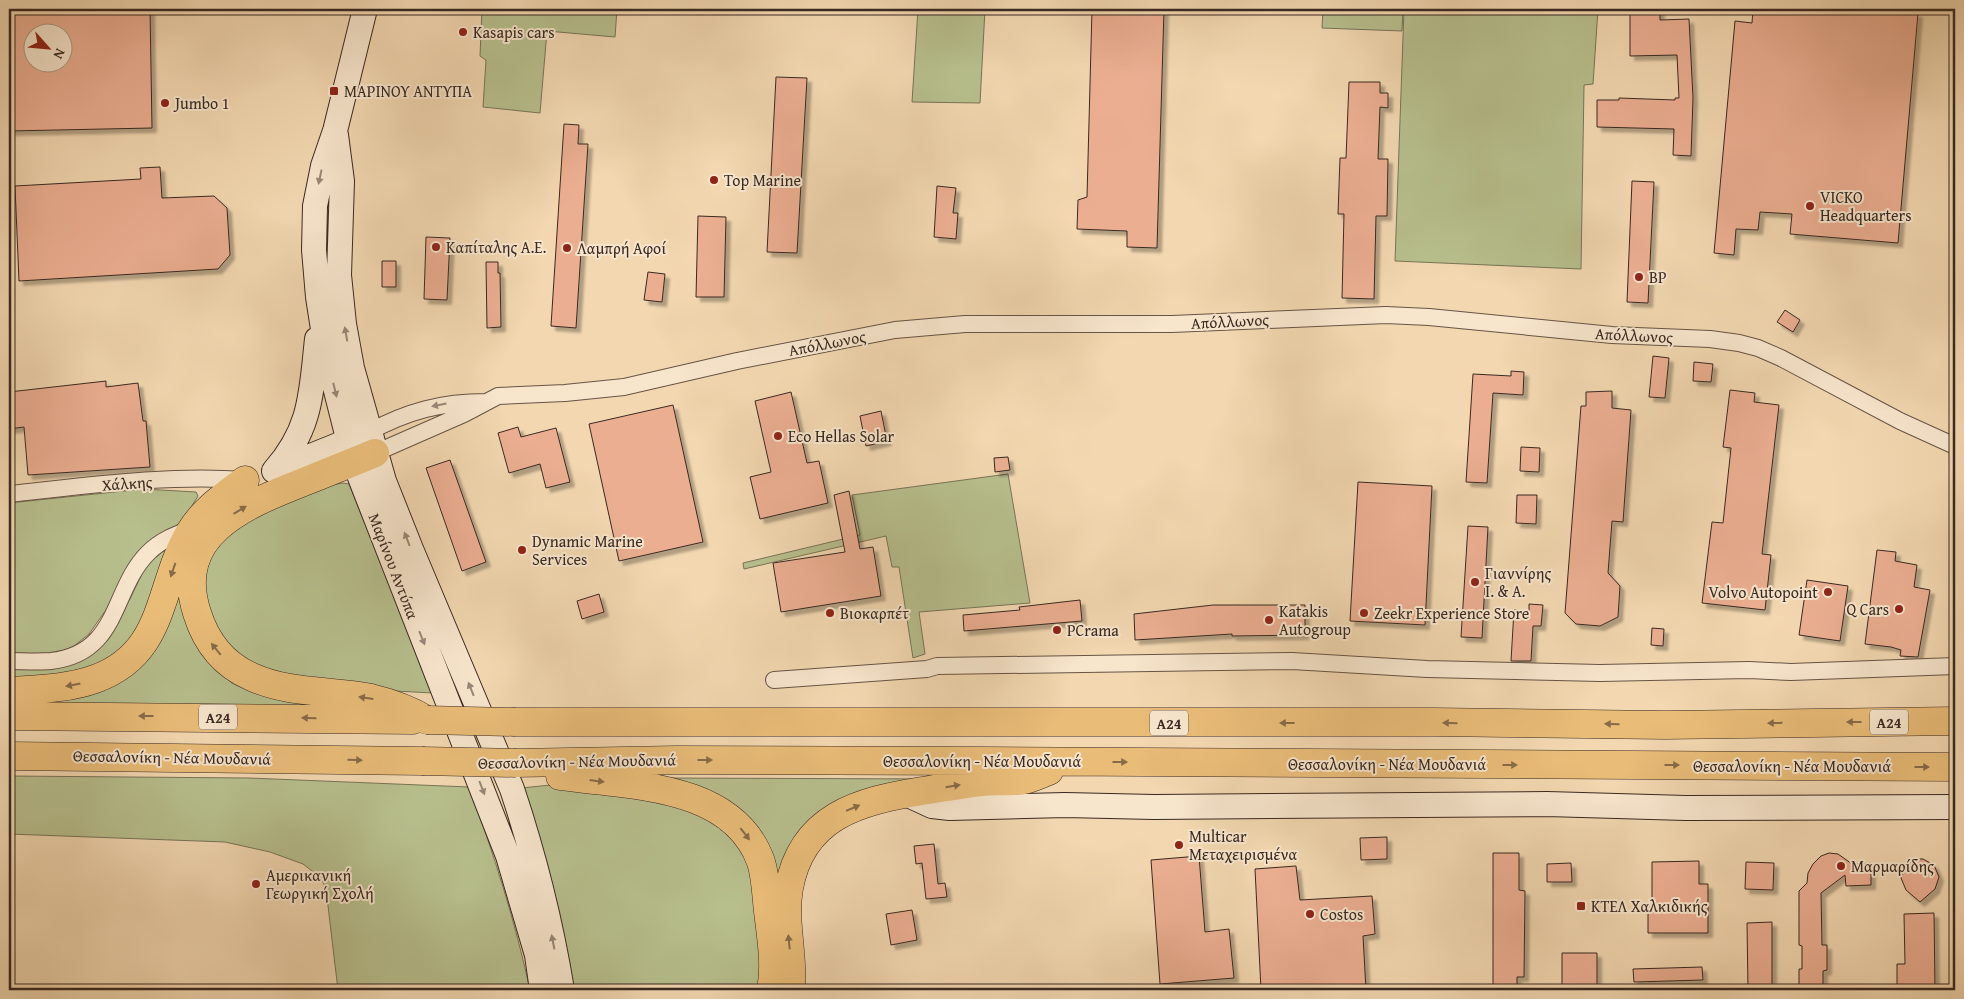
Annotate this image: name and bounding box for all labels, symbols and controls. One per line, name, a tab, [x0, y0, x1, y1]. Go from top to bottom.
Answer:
place label: Kasapis cars	[473, 20, 555, 44]
north arrow	[22, 22, 72, 72]
marker: Kasapis cars	[457, 26, 469, 38]
text: N	[48, 45, 71, 63]
place label: ΜΑΡΙΝΟΥ ΑΝΤΥΠΑ	[344, 79, 472, 103]
marker: ΜΑΡΙΝΟΥ ΑΝΤΥΠΑ	[328, 85, 340, 97]
place label: Jumbo 1	[173, 91, 229, 115]
marker: Jumbo 1	[159, 97, 171, 109]
place label: Top Marine	[724, 168, 801, 192]
one-way arrow	[316, 170, 324, 186]
marker: Top Marine	[708, 174, 720, 186]
place label: VICKO Headquarters	[1820, 185, 1912, 227]
marker: VICKO Headquarters	[1804, 200, 1816, 212]
place label: Καπίταλης Α.Ε.	[446, 235, 546, 259]
place label: Λαμπρή Αφοί	[577, 236, 666, 260]
marker: Καπίταλης Α.Ε.	[430, 241, 442, 253]
marker: Λαμπρή Αφοί	[561, 242, 573, 254]
place label: BP	[1649, 265, 1667, 289]
marker: BP	[1633, 271, 1645, 283]
street label: Απόλλωνος	[1190, 307, 1270, 335]
street label: Απόλλωνος	[1594, 321, 1674, 349]
street label: Απόλλωνος	[786, 324, 868, 362]
one-way arrow	[341, 326, 349, 342]
one-way arrow	[331, 383, 339, 398]
one-way arrow	[431, 402, 447, 410]
place label: Eco Hellas Solar	[788, 424, 894, 448]
marker: Eco Hellas Solar	[772, 430, 784, 442]
street label: Χάλκης	[101, 469, 153, 497]
one-way arrow	[233, 506, 246, 515]
street label: Μαρίνου Αντύπα	[363, 509, 425, 623]
place label: Dynamic Marine Services	[532, 529, 643, 571]
one-way arrow	[403, 531, 411, 546]
marker: Dynamic Marine Services	[516, 544, 528, 556]
place label: Γιαννίρης Ι. & Α.	[1485, 561, 1551, 603]
one-way arrow	[168, 563, 176, 578]
marker: Γιαννίρης Ι. & Α.	[1469, 576, 1481, 588]
place label: Volvo Autopoint	[1708, 580, 1818, 604]
marker: Volvo Autopoint	[1822, 586, 1834, 598]
place label: Q Cars	[1847, 597, 1889, 621]
place label: Katakis Autogroup	[1279, 599, 1351, 641]
place label: Βιοκαρπέτ	[840, 601, 910, 625]
place label: Zeekr Experience Store	[1374, 601, 1529, 625]
marker: Q Cars	[1893, 603, 1905, 615]
marker: Βιοκαρπέτ	[824, 607, 836, 619]
marker: Zeekr Experience Store	[1358, 607, 1370, 619]
marker: Katakis Autogroup	[1263, 614, 1275, 626]
place label: PCrama	[1067, 618, 1119, 642]
marker: PCrama	[1051, 624, 1063, 636]
one-way arrow	[418, 631, 426, 645]
one-way arrow	[210, 643, 221, 656]
one-way arrow	[65, 681, 81, 689]
one-way arrow	[466, 682, 474, 696]
one-way arrow	[357, 693, 373, 701]
road number: Α24	[199, 704, 237, 730]
road number: Α24	[1150, 710, 1188, 736]
road number: Α24	[1870, 710, 1908, 734]
one-way arrow	[138, 712, 154, 720]
one-way arrow	[300, 714, 316, 722]
one-way arrow	[1442, 718, 1458, 726]
one-way arrow	[1846, 718, 1862, 726]
one-way arrow	[1279, 719, 1295, 727]
one-way arrow	[1767, 719, 1783, 727]
one-way arrow	[1604, 720, 1620, 728]
street label: Θεσσαλονίκη - Νέα Μουδανιά	[73, 743, 272, 771]
street label: Θεσσαλονίκη - Νέα Μουδανιά	[478, 747, 677, 775]
street label: Θεσσαλονίκη - Νέα Μουδανιά	[883, 749, 1081, 773]
street label: Θεσσαλονίκη - Νέα Μουδανιά	[1288, 752, 1486, 776]
street label: Θεσσαλονίκη - Νέα Μουδανιά	[1693, 754, 1891, 778]
one-way arrow	[347, 756, 363, 764]
one-way arrow	[697, 756, 713, 764]
one-way arrow	[1112, 758, 1128, 766]
one-way arrow	[1502, 761, 1518, 769]
one-way arrow	[1665, 761, 1681, 769]
one-way arrow	[1915, 763, 1931, 771]
one-way arrow	[589, 777, 605, 785]
one-way arrow	[479, 781, 486, 796]
one-way arrow	[945, 782, 961, 790]
one-way arrow	[846, 803, 860, 811]
place label: Multicar Μεταχειρισμένα	[1189, 824, 1298, 866]
one-way arrow	[740, 827, 751, 840]
marker: Multicar Μεταχειρισμένα	[1173, 839, 1185, 851]
place label: Μαρμαρίδης	[1851, 854, 1934, 878]
marker: Μαρμαρίδης	[1835, 860, 1847, 872]
place label: Αμερικανική Γεωργική Σχολή	[266, 863, 374, 905]
marker: Αμερικανική Γεωργική Σχολή	[250, 878, 262, 890]
place label: ΚΤΕΛ Χαλκιδικής	[1591, 894, 1708, 918]
marker: ΚΤΕΛ Χαλκιδικής	[1575, 900, 1587, 912]
place label: Costos	[1320, 902, 1363, 926]
marker: Costos	[1304, 908, 1316, 920]
one-way arrow	[785, 933, 793, 949]
one-way arrow	[549, 934, 557, 950]

